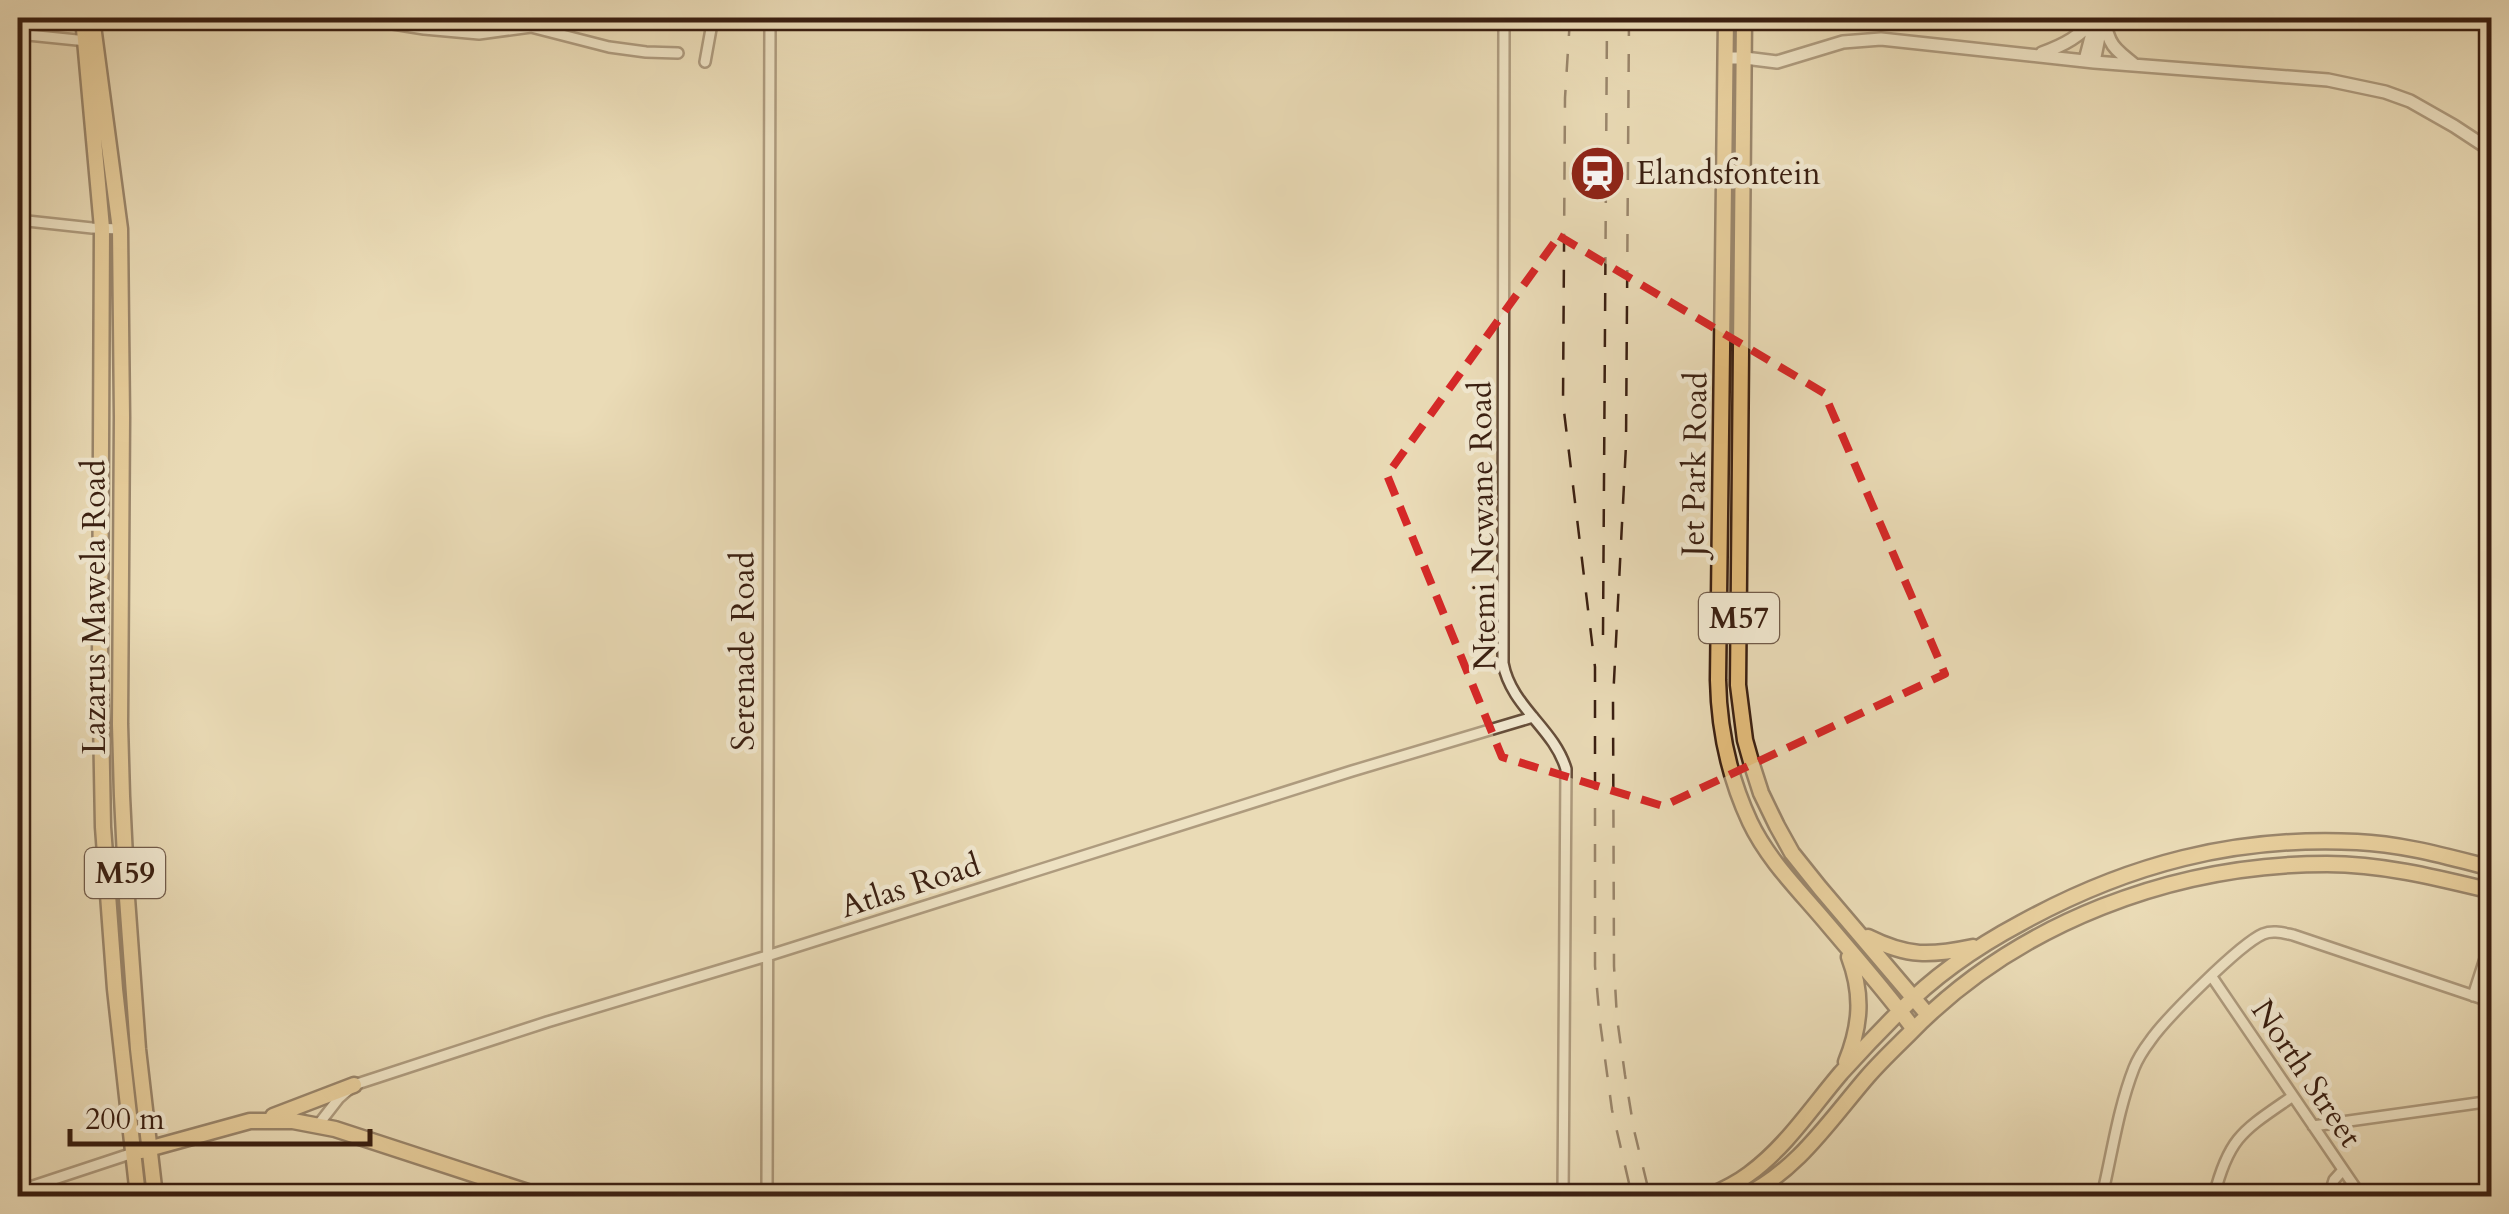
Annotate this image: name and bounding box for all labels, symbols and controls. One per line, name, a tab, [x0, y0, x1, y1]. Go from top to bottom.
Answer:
station icon: Elandsfontein	[1567, 143, 1627, 203]
place label: Elandsfontein	[1636, 152, 1821, 196]
street label: Jet Park Road	[1671, 371, 1719, 561]
street label: Ntemi Ncwane Road	[1458, 381, 1508, 671]
street label: Lazarus Mawela Road	[73, 460, 117, 754]
street label: Serenade Road	[722, 551, 766, 751]
road number: M57	[1699, 593, 1779, 643]
street label: Atlas Road	[835, 843, 986, 929]
road number: M59	[85, 848, 165, 898]
street label: North Street	[2241, 991, 2372, 1156]
scale bar	[70, 1084, 370, 1146]
text: 200 m	[85, 1099, 165, 1140]

